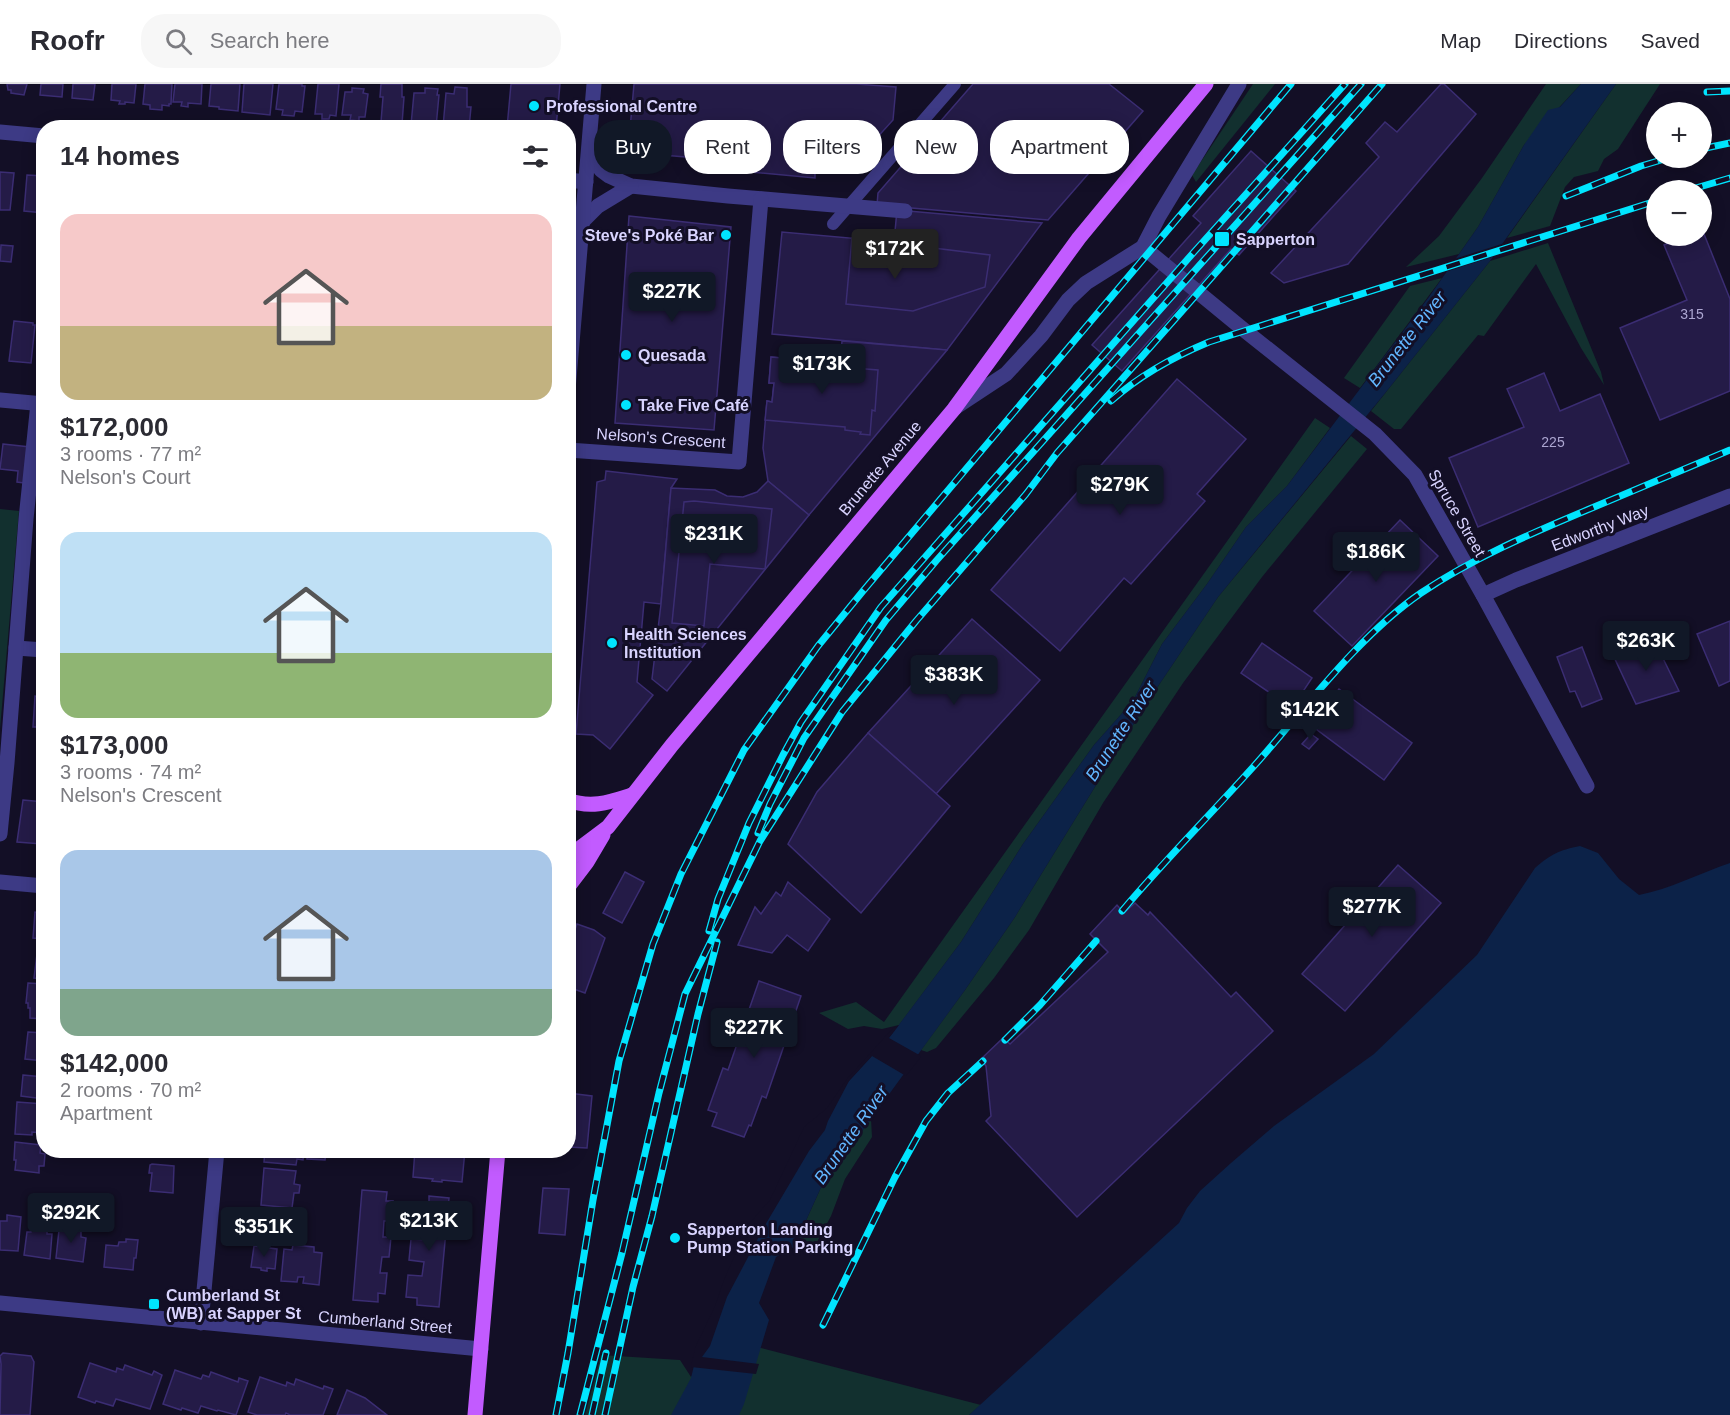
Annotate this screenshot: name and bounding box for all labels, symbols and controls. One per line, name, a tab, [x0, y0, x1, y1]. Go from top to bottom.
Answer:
search box	[141, 14, 561, 68]
text: Roofr	[30, 25, 105, 56]
icon: search	[162, 25, 195, 58]
text: Search here	[210, 28, 330, 53]
text: Map	[1440, 29, 1481, 52]
text: Directions	[1514, 29, 1607, 52]
text: Saved	[1640, 29, 1700, 52]
place label: Professional Centre	[546, 98, 697, 115]
marker: Professional Centre	[527, 99, 541, 113]
map controls	[1646, 102, 1712, 246]
button: +	[1646, 102, 1712, 168]
chip: Buy	[594, 120, 672, 174]
chip: Rent	[684, 120, 771, 174]
chip: Filters	[783, 120, 882, 174]
chip: New	[894, 120, 978, 174]
chip: Apartment	[990, 120, 1129, 174]
icon: filters	[519, 140, 552, 173]
text: 14 homes	[60, 141, 180, 171]
button: −	[1646, 180, 1712, 246]
place label: Steve's Poké Bar	[585, 227, 714, 244]
marker: Steve's Poké Bar	[719, 228, 733, 242]
pin: $172K	[853, 229, 937, 280]
marker: Sapperton	[1213, 230, 1231, 248]
place label: Sapperton	[1236, 231, 1315, 248]
text: $172K	[866, 237, 924, 259]
icon: home	[252, 253, 360, 361]
pin: $227K	[630, 272, 714, 323]
text: $227K	[643, 280, 701, 302]
water label: Brunette River	[1364, 287, 1451, 390]
house number: 315	[1680, 306, 1704, 322]
pin: $173K	[780, 344, 864, 395]
place label: Quesada	[638, 347, 706, 364]
marker: Quesada	[619, 348, 633, 362]
text: $173K	[793, 352, 851, 374]
place label: Take Five Café	[638, 397, 749, 414]
marker: Take Five Café	[619, 398, 633, 412]
text: $172,000	[60, 412, 168, 442]
street label: Brunette Avenue	[836, 417, 925, 519]
street label: Nelson's Crescent	[596, 425, 727, 451]
house number: 225	[1541, 434, 1565, 450]
text: 3 rooms · 77 m²	[60, 443, 201, 465]
pin: $279K	[1078, 465, 1162, 516]
text: Nelson's Court	[60, 466, 191, 488]
street label: Spruce Street	[1425, 466, 1489, 560]
text: $279K	[1091, 473, 1149, 495]
street label: Edworthy Way	[1549, 502, 1651, 554]
pin: $231K	[672, 514, 756, 565]
text: $231K	[685, 522, 743, 544]
pin: $186K	[1334, 532, 1418, 583]
text: $186K	[1347, 540, 1405, 562]
icon: home	[252, 571, 360, 679]
pin: $263K	[1604, 621, 1688, 672]
place label: Health Sciences Institution	[624, 626, 747, 661]
text: $263K	[1617, 629, 1675, 651]
marker: Health Sciences Institution	[605, 636, 619, 650]
pin: $383K	[912, 655, 996, 706]
text: $383K	[925, 663, 983, 685]
water label: Brunette River	[1081, 676, 1161, 785]
pin: $142K	[1268, 690, 1352, 741]
text: $142K	[1281, 698, 1339, 720]
text: $173,000	[60, 730, 168, 760]
text: 3 rooms · 74 m²	[60, 761, 201, 783]
text: Nelson's Crescent	[60, 784, 222, 806]
pin: $277K	[1330, 887, 1414, 938]
icon: home	[252, 889, 360, 997]
text: $277K	[1343, 895, 1401, 917]
pin: $227K	[712, 1008, 796, 1059]
text: $227K	[725, 1016, 783, 1038]
text: $142,000	[60, 1048, 168, 1078]
text: 2 rooms · 70 m²	[60, 1079, 201, 1101]
water label: Brunette River	[810, 1081, 893, 1188]
text: Apartment	[60, 1102, 152, 1124]
pin: $292K	[29, 1193, 113, 1244]
text: $292K	[42, 1201, 100, 1223]
pin: $213K	[387, 1201, 471, 1252]
pin: $351K	[222, 1207, 306, 1258]
text: $213K	[400, 1209, 458, 1231]
text: $351K	[235, 1215, 293, 1237]
place label: Sapperton Landing Pump Station Parking	[687, 1221, 853, 1256]
marker: Sapperton Landing Pump Station Parking	[668, 1231, 682, 1245]
place label: Cumberland St (WB) at Sapper St	[166, 1287, 302, 1322]
marker: Cumberland St (WB) at Sapper St	[147, 1297, 161, 1311]
street label: Cumberland Street	[317, 1308, 453, 1336]

